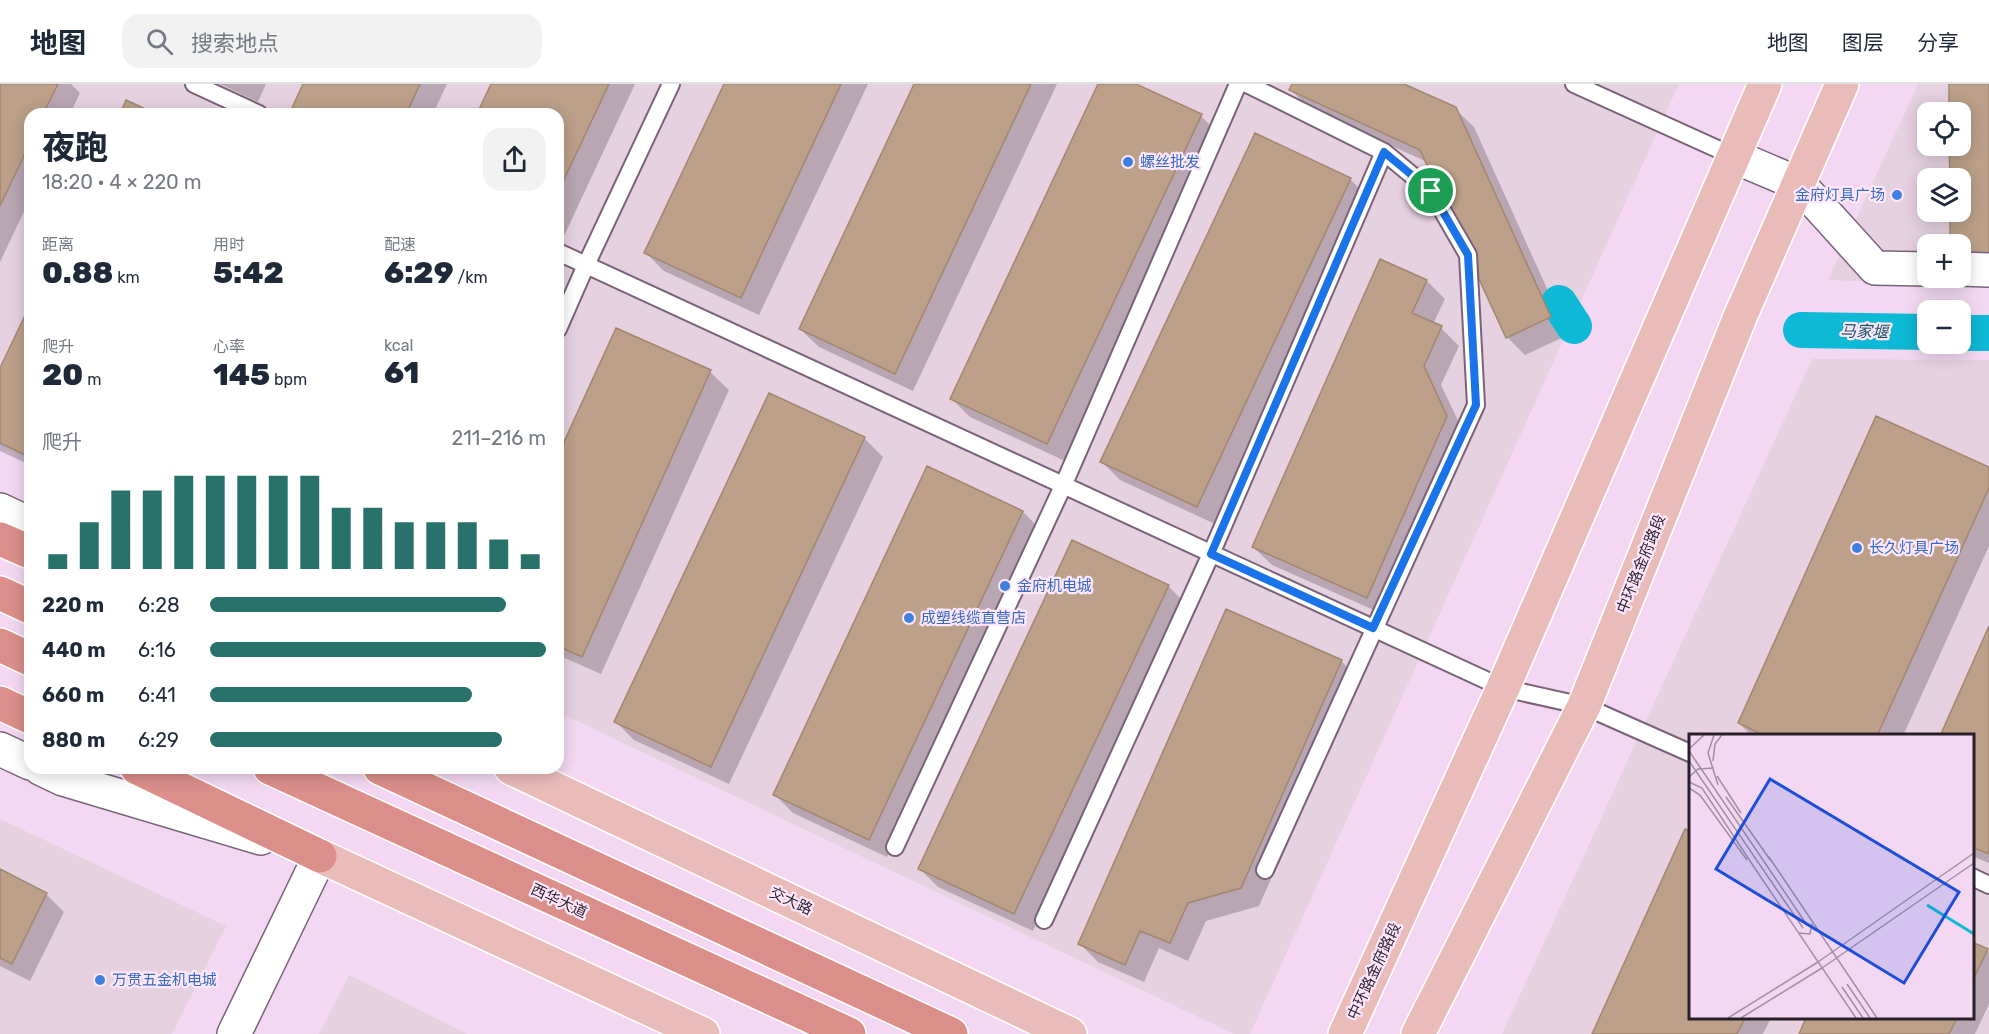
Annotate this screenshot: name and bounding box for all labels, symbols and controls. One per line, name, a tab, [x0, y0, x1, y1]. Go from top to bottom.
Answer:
search box	[122, 14, 542, 68]
icon: search	[143, 25, 176, 58]
text: 地图	[30, 27, 86, 60]
text: 搜索地点	[191, 30, 279, 57]
text: 地图	[1767, 30, 1809, 55]
text: 图层	[1842, 30, 1884, 55]
text: 分享	[1917, 30, 1959, 55]
map controls	[1917, 102, 1971, 354]
button: locate	[1917, 102, 1971, 156]
text: 夜跑	[42, 128, 108, 167]
button: share	[483, 128, 546, 191]
place label: 螺丝批发	[1140, 153, 1200, 171]
marker: 螺丝批发	[1121, 155, 1135, 169]
pin	[1405, 165, 1456, 216]
button: layers	[1917, 168, 1971, 222]
text: 18:20 · 4 × 220 m	[42, 170, 202, 194]
icon: arrive	[1414, 174, 1447, 207]
place label: 金府灯具广场	[1795, 186, 1885, 204]
marker: 金府灯具广场	[1890, 188, 1904, 202]
button: +	[1917, 234, 1971, 288]
text: 距离	[42, 235, 74, 254]
text: 用时	[213, 235, 245, 254]
text: 配速	[384, 235, 416, 254]
text: 0.88	[42, 255, 113, 291]
text: 5:42	[213, 255, 284, 291]
text: 6:29	[384, 255, 454, 291]
text: km	[113, 268, 140, 287]
text: /km	[454, 268, 488, 287]
button: −	[1917, 300, 1971, 354]
water label: 马家堰	[1840, 322, 1891, 341]
text: kcal	[384, 336, 413, 355]
text: 爬升	[42, 337, 74, 356]
text: 心率	[213, 337, 245, 356]
text: 61	[384, 355, 419, 391]
text: 20	[42, 357, 83, 393]
text: 145	[213, 357, 270, 393]
text: m	[83, 370, 101, 389]
text: bpm	[270, 370, 307, 389]
text: 211–216 m	[451, 426, 546, 450]
text: 爬升	[42, 430, 82, 454]
street label: 中环路金府路段	[1613, 512, 1669, 616]
place label: 长久灯具广场	[1869, 539, 1959, 557]
marker: 长久灯具广场	[1850, 541, 1864, 555]
place label: 金府机电城	[1017, 577, 1092, 595]
marker: 金府机电城	[998, 579, 1012, 593]
text: 220 m	[42, 593, 104, 617]
text: 6:28	[138, 593, 180, 617]
place label: 成塑线缆直营店	[921, 609, 1026, 627]
marker: 成塑线缆直营店	[902, 611, 916, 625]
text: 440 m	[42, 638, 106, 662]
text: 6:16	[138, 638, 176, 662]
text: 660 m	[42, 683, 104, 707]
text: 6:41	[138, 683, 176, 707]
text: 880 m	[42, 728, 105, 752]
text: 6:29	[138, 728, 179, 752]
inset map	[1689, 734, 1974, 1019]
street label: 西华大道	[528, 880, 590, 922]
street label: 交大路	[767, 883, 815, 919]
street label: 中环路金府路段	[1344, 920, 1404, 1022]
place label: 万贯五金机电城	[112, 971, 217, 989]
marker: 万贯五金机电城	[93, 973, 107, 987]

